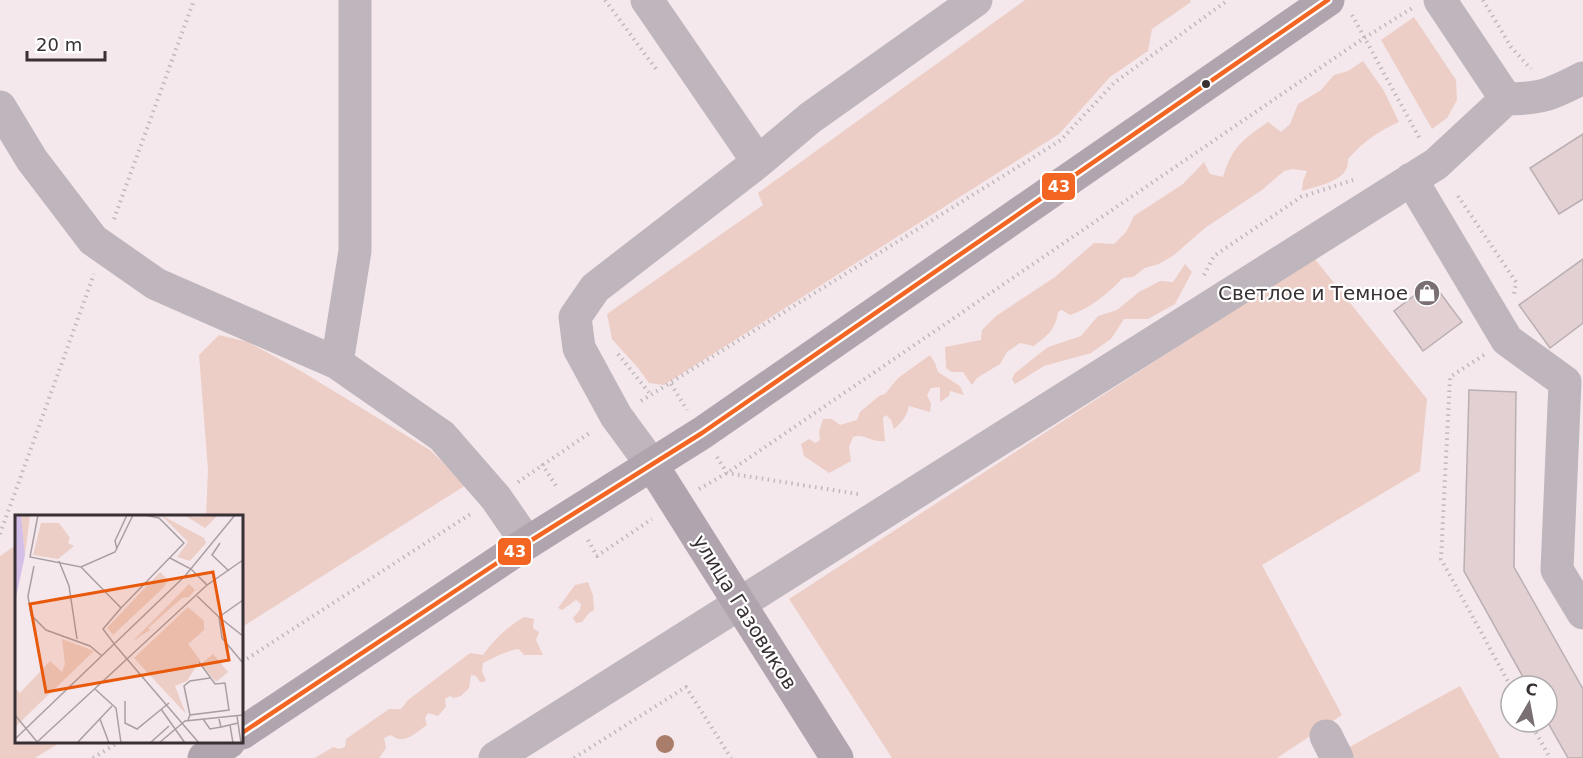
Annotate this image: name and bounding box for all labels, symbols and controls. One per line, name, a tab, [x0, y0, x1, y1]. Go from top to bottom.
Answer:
scale bar	[27, 24, 105, 62]
text: 20 m	[36, 34, 82, 55]
unlabelled marker	[1200, 78, 1212, 90]
line badge: 43	[1041, 172, 1076, 201]
text: 43	[1048, 177, 1070, 196]
shop icon: Светлое и Темное	[1412, 278, 1442, 308]
place label: Светлое и Темное	[1218, 281, 1408, 305]
inset map	[15, 515, 243, 743]
street label: улица Газовиков	[688, 530, 802, 694]
line badge: 43	[497, 537, 532, 566]
text: 43	[504, 542, 526, 561]
north arrow	[1499, 674, 1559, 734]
text: С	[1524, 679, 1539, 700]

